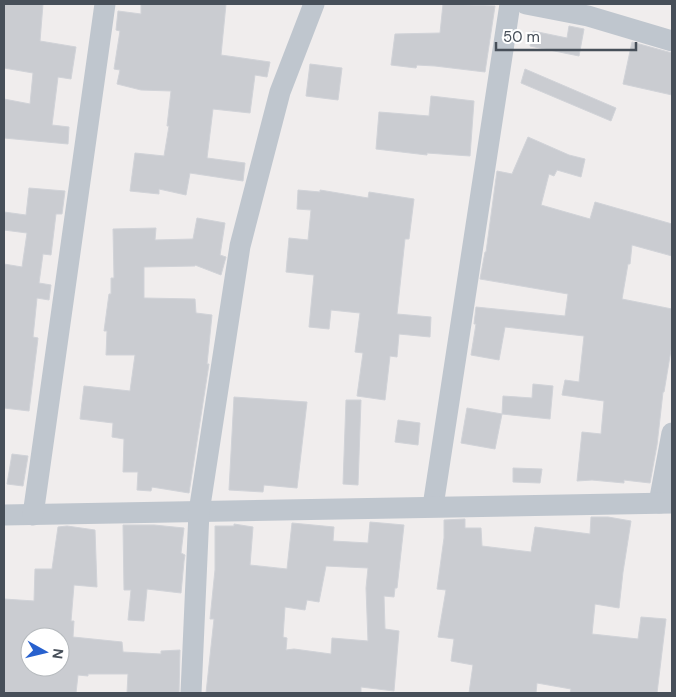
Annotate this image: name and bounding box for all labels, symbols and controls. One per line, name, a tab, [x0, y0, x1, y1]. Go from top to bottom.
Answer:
scale bar	[496, 20, 636, 52]
text: 50 m	[503, 27, 540, 47]
north arrow	[20, 627, 70, 677]
text: N	[48, 647, 67, 660]

